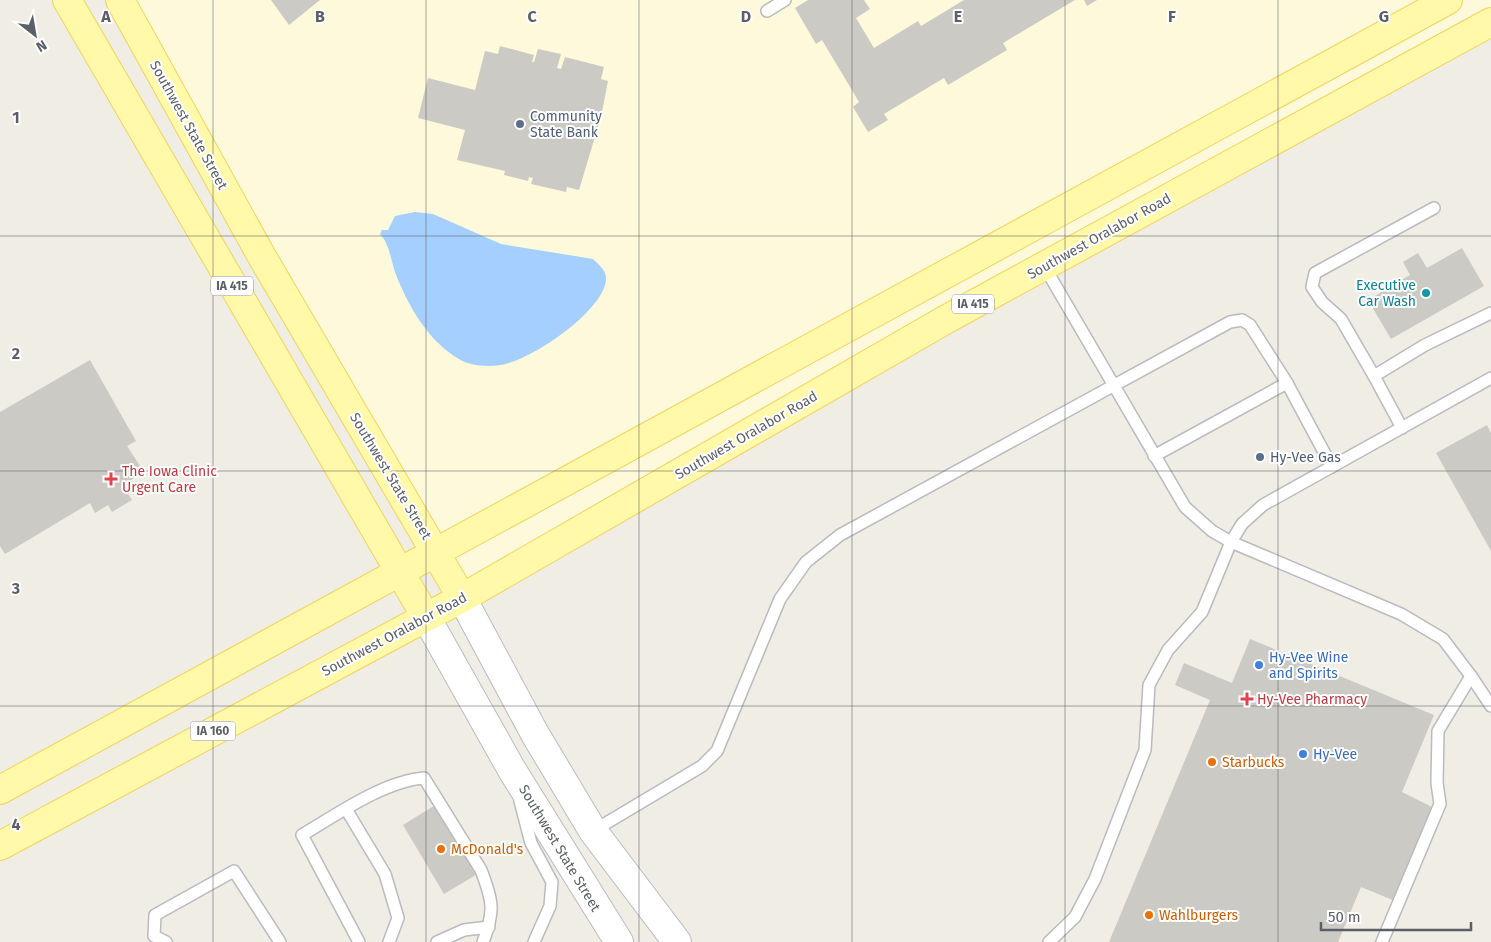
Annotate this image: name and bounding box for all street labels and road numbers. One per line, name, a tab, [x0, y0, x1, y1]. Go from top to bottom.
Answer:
street label: Southwest State Street	[146, 58, 231, 193]
street label: Southwest Oralabor Road	[1024, 190, 1174, 283]
road number: IA 415	[211, 276, 253, 296]
road number: IA 415	[952, 294, 994, 314]
street label: Southwest Oralabor Road	[672, 388, 821, 483]
street label: Southwest State Street	[346, 410, 436, 543]
street label: Southwest Oralabor Road	[319, 589, 470, 680]
road number: IA 160	[190, 721, 236, 740]
street label: Southwest State Street	[515, 782, 605, 915]

